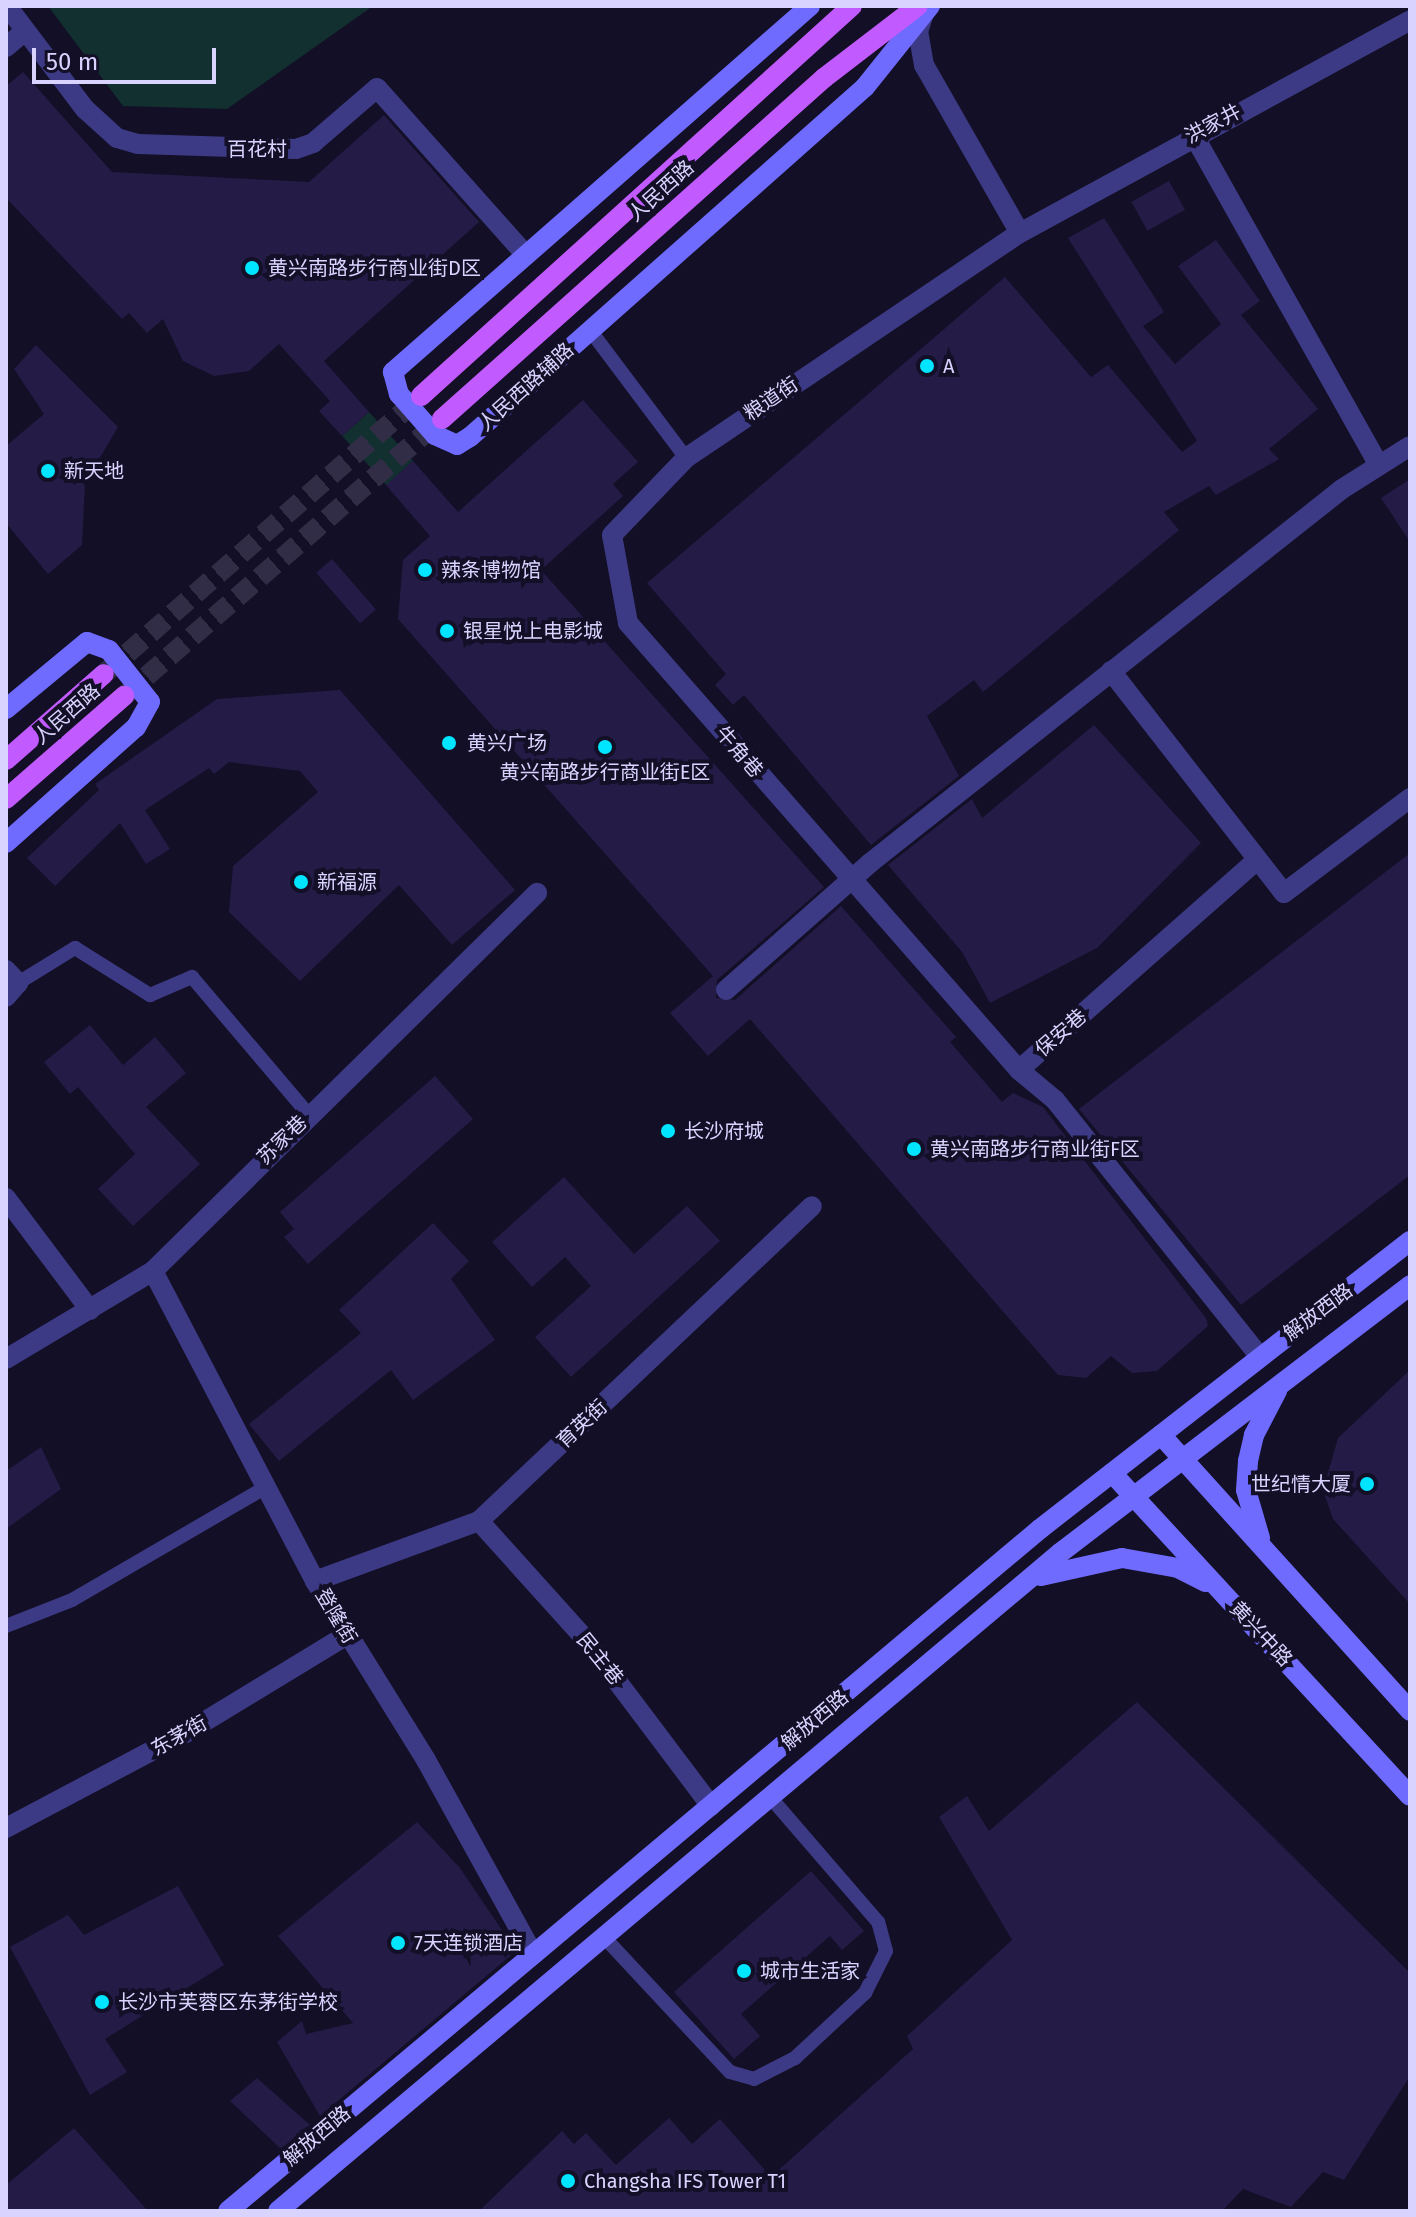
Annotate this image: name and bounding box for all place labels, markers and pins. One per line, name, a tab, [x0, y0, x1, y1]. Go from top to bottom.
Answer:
place label: 黄兴南路步行商业街D区	[268, 256, 481, 280]
marker: 黄兴南路步行商业街D区	[243, 259, 261, 277]
place label: A	[943, 354, 954, 378]
marker: A	[918, 357, 936, 375]
place label: 新天地	[64, 459, 124, 483]
marker: 新天地	[39, 462, 57, 480]
place label: 辣条博物馆	[441, 558, 541, 582]
marker: 辣条博物馆	[416, 561, 434, 579]
place label: 银星悦上电影城	[463, 619, 603, 643]
marker: 银星悦上电影城	[438, 622, 456, 640]
place label: 黄兴广场	[467, 731, 547, 755]
marker: 黄兴广场	[438, 732, 460, 754]
marker: 黄兴南路步行商业街E区	[596, 738, 614, 756]
place label: 黄兴南路步行商业街E区	[500, 760, 710, 784]
place label: 新福源	[317, 870, 377, 894]
marker: 新福源	[292, 873, 310, 891]
place label: 长沙府城	[684, 1119, 764, 1143]
marker: 长沙府城	[659, 1122, 677, 1140]
place label: 黄兴南路步行商业街F区	[930, 1137, 1140, 1161]
marker: 黄兴南路步行商业街F区	[905, 1140, 923, 1158]
place label: 世纪情大厦	[1251, 1472, 1351, 1496]
marker: 世纪情大厦	[1358, 1475, 1376, 1493]
place label: 7天连锁酒店	[414, 1931, 523, 1955]
marker: 7天连锁酒店	[389, 1934, 407, 1952]
place label: 城市生活家	[760, 1959, 860, 1983]
marker: 城市生活家	[735, 1962, 753, 1980]
place label: 长沙市芙蓉区东茅街学校	[118, 1990, 338, 2014]
marker: 长沙市芙蓉区东茅街学校	[93, 1993, 111, 2011]
place label: Changsha IFS Tower T1	[584, 2169, 786, 2193]
marker: Changsha IFS Tower T1	[559, 2172, 577, 2190]

